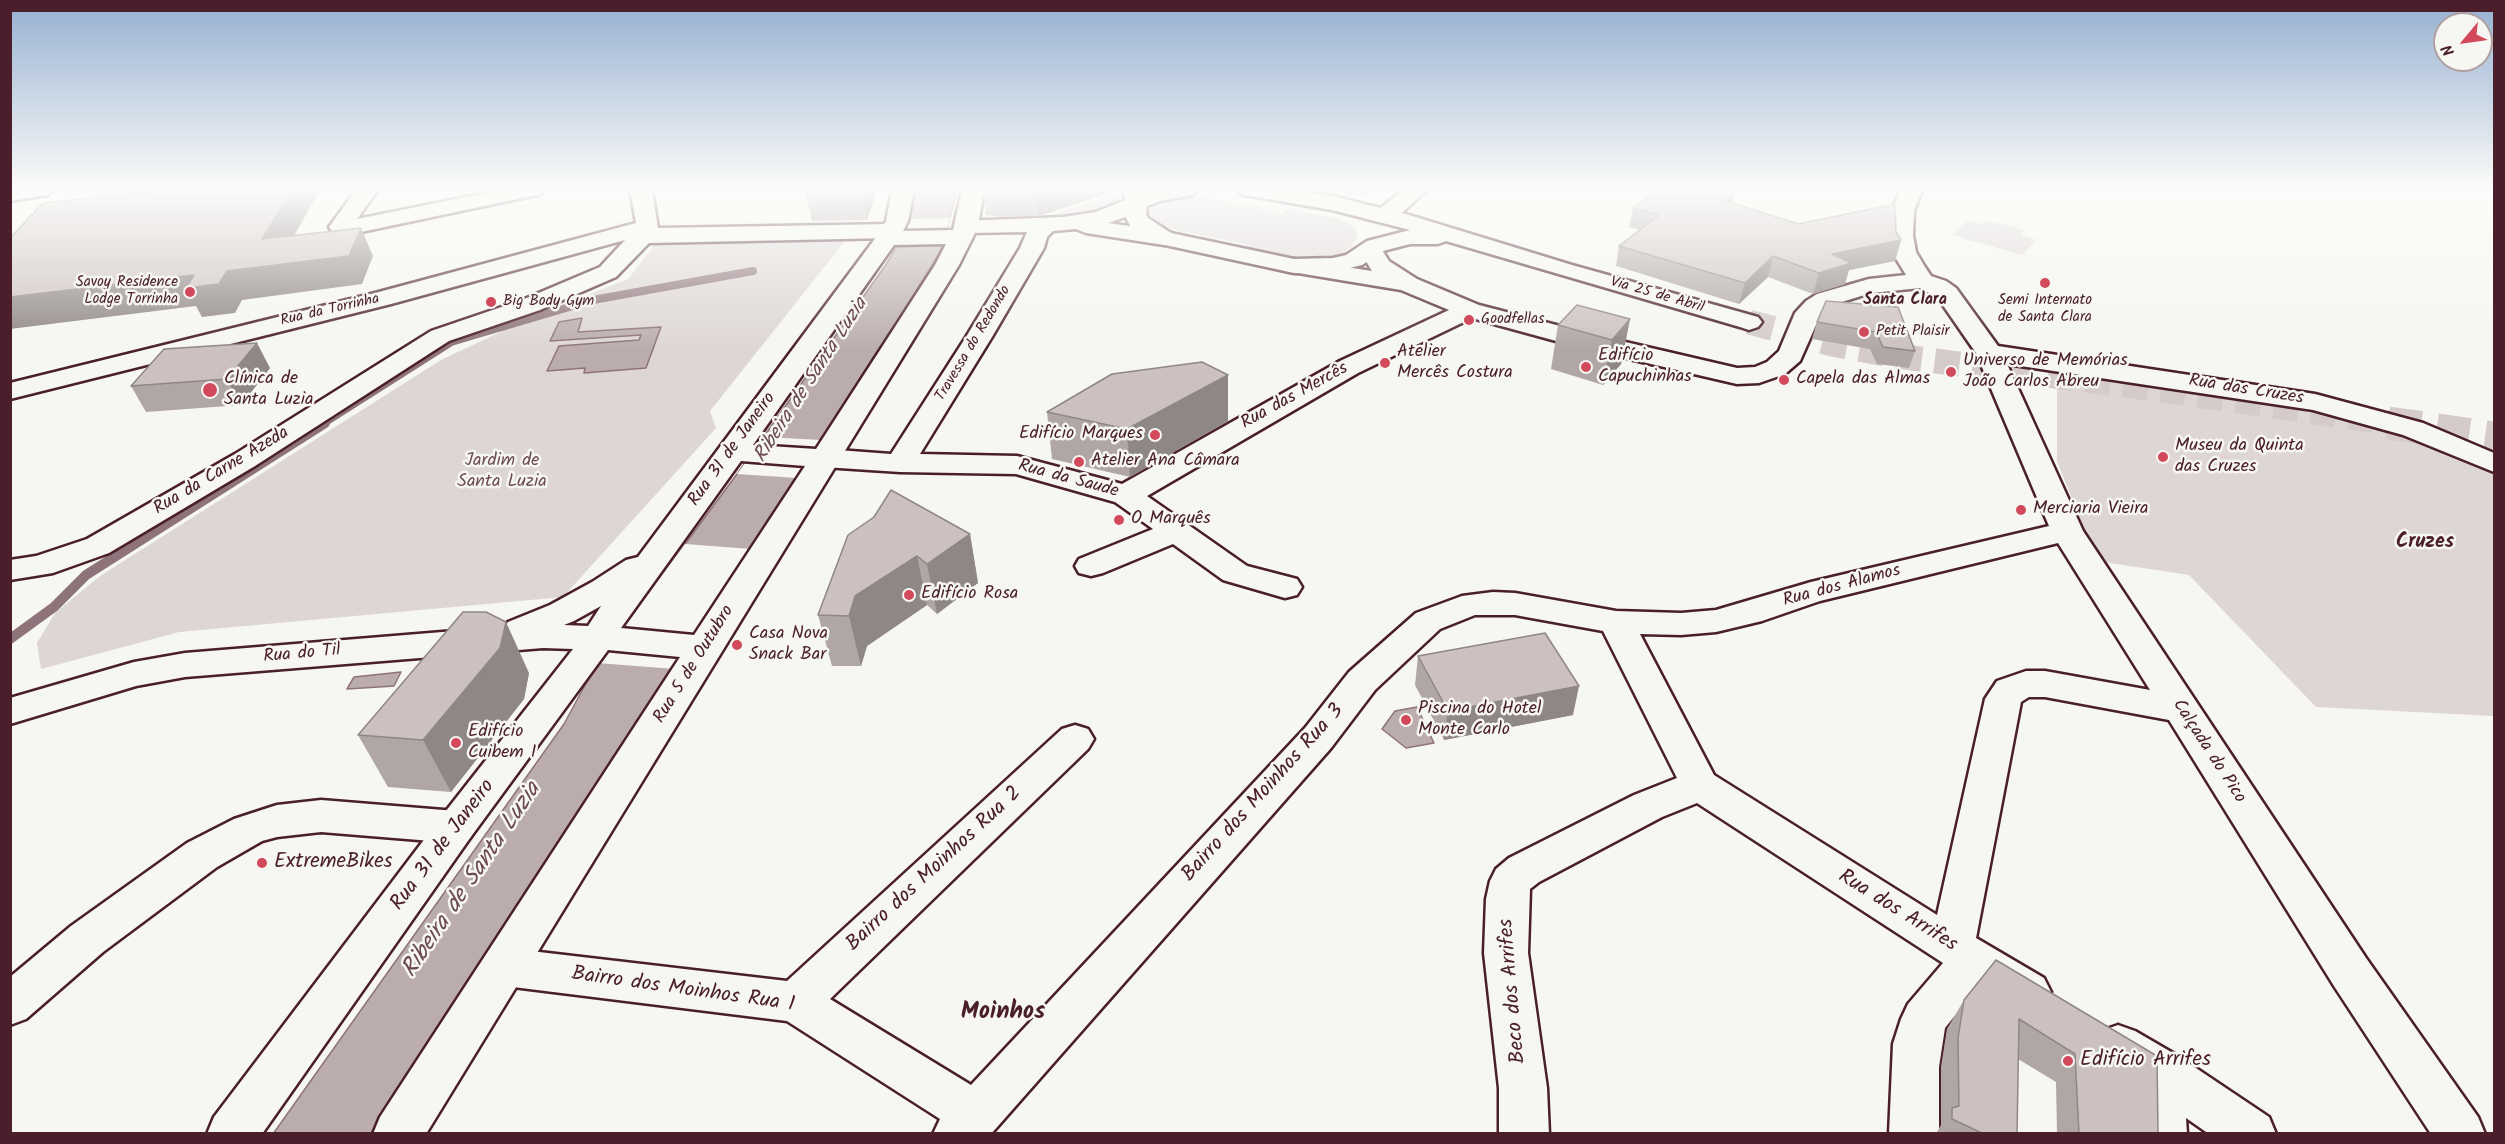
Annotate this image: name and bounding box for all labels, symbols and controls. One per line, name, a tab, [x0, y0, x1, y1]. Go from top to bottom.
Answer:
north arrow	[2433, 12, 2493, 72]
text: N	[2435, 40, 2462, 60]
place label: Savoy Residence Lodge Torrinha	[76, 274, 178, 309]
street label: Via 25 de Abril	[1608, 274, 1706, 318]
marker: Semi Internato de Santa Clara	[2038, 276, 2052, 290]
street label: Travessa do Redondo	[932, 283, 1016, 405]
marker: Savoy Residence Lodge Torrinha	[183, 285, 197, 299]
street label: Rua da Torrinha	[279, 291, 381, 331]
district label: Santa Clara	[1863, 291, 1947, 311]
place label: Semi Internato de Santa Clara	[1998, 292, 2092, 327]
place label: Big Body Gym	[503, 293, 594, 311]
water label: Ribeira de Santa Luzia	[750, 294, 874, 468]
marker: Big Body Gym	[484, 295, 498, 309]
place label: Goodfellas	[1481, 311, 1544, 329]
marker: Goodfellas	[1462, 313, 1476, 327]
place label: Petit Plaisir	[1876, 323, 1949, 341]
marker: Petit Plaisir	[1857, 325, 1871, 339]
place label: Atelier Mercês Costura	[1397, 342, 1513, 385]
place label: Edifício Capuchinhas	[1598, 346, 1692, 388]
place label: Universo de Memórias João Carlos Abreu	[1963, 351, 2128, 394]
marker: Atelier Mercês Costura	[1378, 356, 1392, 370]
street label: Rua das Mercês	[1238, 359, 1352, 435]
marker: Edifício Capuchinhas	[1579, 360, 1593, 374]
marker: Universo de Memórias João Carlos Abreu	[1944, 365, 1958, 379]
place label: Clínica de Santa Luzia	[224, 369, 313, 412]
place label: Capela das Almas	[1796, 369, 1930, 391]
street label: Rua das Cruzes	[2187, 371, 2305, 411]
marker: Capela das Almas	[1777, 373, 1791, 387]
marker: Clínica de Santa Luzia	[201, 381, 219, 399]
street label: Rua 31 de Janeiro	[685, 389, 781, 511]
street label: Rua da Carne Azeda	[150, 423, 294, 521]
place label: Edifício Marques	[1019, 424, 1143, 446]
marker: Edifício Marques	[1148, 428, 1162, 442]
place label: Museu da Quinta das Cruzes	[2175, 436, 2304, 478]
marker: Museu da Quinta das Cruzes	[2156, 450, 2170, 464]
park label: Jardim de Santa Luzia	[457, 451, 547, 494]
place label: Atelier Ana Câmara	[1091, 451, 1240, 473]
marker: Atelier Ana Câmara	[1072, 455, 1086, 469]
street label: Rua da Saude	[1015, 456, 1121, 504]
place label: Merciaria Vieira	[2033, 499, 2149, 521]
marker: Merciaria Vieira	[2014, 503, 2028, 517]
place label: O Marquês	[1131, 509, 1211, 531]
marker: O Marquês	[1112, 513, 1126, 527]
district label: Cruzes	[2396, 532, 2454, 556]
street label: Rua dos Alamos	[1781, 561, 1903, 613]
place label: Edifício Rosa	[921, 584, 1018, 606]
marker: Edifício Rosa	[902, 588, 916, 602]
street label: Rua 5 de Outubro	[650, 602, 740, 728]
place label: Casa Nova Snack Bar	[749, 624, 828, 666]
marker: Casa Nova Snack Bar	[730, 638, 744, 652]
street label: Rua do Til	[262, 641, 342, 669]
street label: Calçada do Pico	[2166, 696, 2250, 808]
place label: Piscina do Hotel Monte Carlo	[1418, 699, 1541, 742]
street label: Bairro dos Moinhos Rua 3	[1178, 700, 1350, 888]
marker: Piscina do Hotel Monte Carlo	[1399, 713, 1413, 727]
place label: Edifício Cuibem I	[468, 722, 536, 764]
marker: Edifício Cuibem I	[449, 736, 463, 750]
street label: Rua 31 de Janeiro	[386, 775, 502, 917]
water label: Ribeira de Santa Luzia	[397, 778, 549, 984]
street label: Bairro dos Moinhos Rua 2	[842, 782, 1028, 958]
place label: ExtremeBikes	[274, 850, 393, 876]
marker: ExtremeBikes	[255, 856, 269, 870]
street label: Rua dos Arrifes	[1833, 865, 1961, 959]
street label: Beco dos Arrifes	[1495, 917, 1533, 1065]
street label: Bairro dos Moinhos Rua 1	[570, 963, 796, 1019]
district label: Moinhos	[961, 1000, 1045, 1028]
place label: Edifício Arrifes	[2080, 1048, 2211, 1074]
marker: Edifício Arrifes	[2061, 1054, 2075, 1068]

